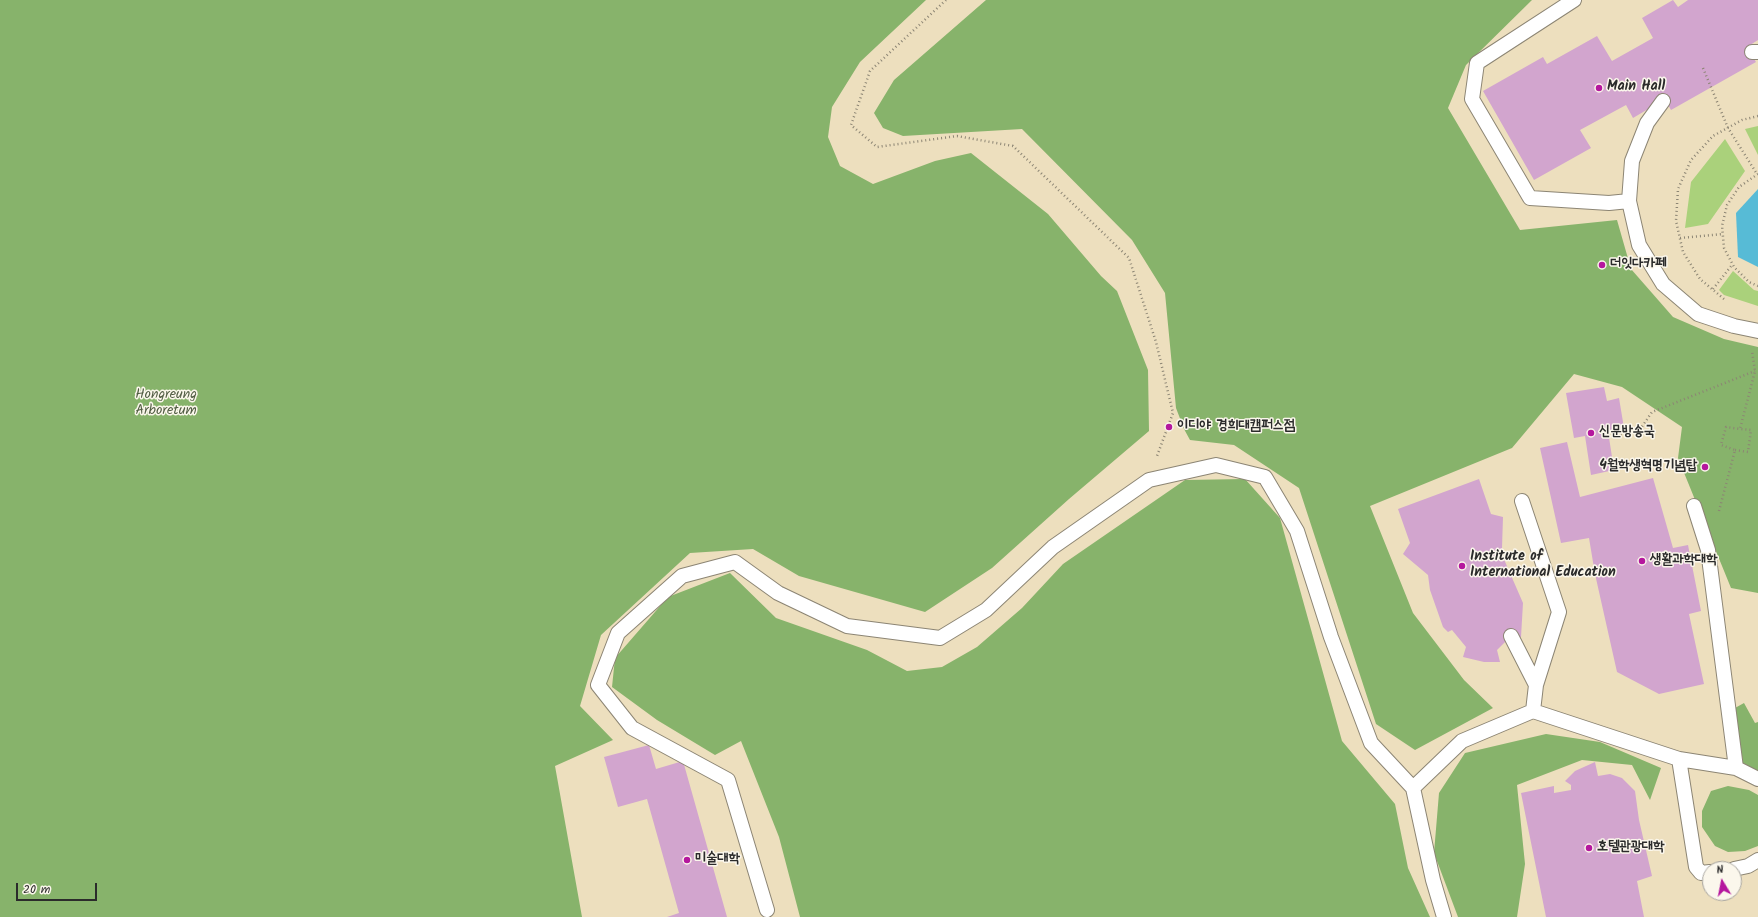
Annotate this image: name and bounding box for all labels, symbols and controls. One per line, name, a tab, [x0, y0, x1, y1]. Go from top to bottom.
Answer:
place label: Main Hall	[1607, 80, 1665, 96]
marker: Main Hall	[1594, 83, 1604, 93]
place label: 더잇다카페	[1610, 257, 1666, 273]
marker: 더잇다카페	[1597, 260, 1607, 270]
park label: Hongreung Arboretum	[135, 388, 197, 420]
place label: 이디야 경희대캠퍼스점	[1177, 419, 1295, 435]
marker: 이디야 경희대캠퍼스점	[1164, 422, 1174, 432]
place label: 신문방송국	[1599, 425, 1655, 441]
marker: 신문방송국	[1586, 428, 1596, 438]
place label: 4월학생혁명기념탑	[1599, 459, 1697, 475]
marker: 4월학생혁명기념탑	[1700, 462, 1710, 472]
place label: Institute of International Education	[1470, 550, 1616, 582]
place label: 생활과학대학	[1650, 553, 1718, 569]
marker: 생활과학대학	[1637, 556, 1647, 566]
marker: Institute of International Education	[1457, 561, 1467, 571]
place label: 호텔관광대학	[1597, 840, 1665, 856]
marker: 호텔관광대학	[1584, 843, 1594, 853]
place label: 미술대학	[695, 852, 740, 868]
marker: 미술대학	[682, 855, 692, 865]
north arrow	[1702, 861, 1742, 901]
text: N	[1715, 861, 1725, 880]
scale bar	[18, 875, 99, 901]
text: 20 m	[23, 880, 50, 899]

